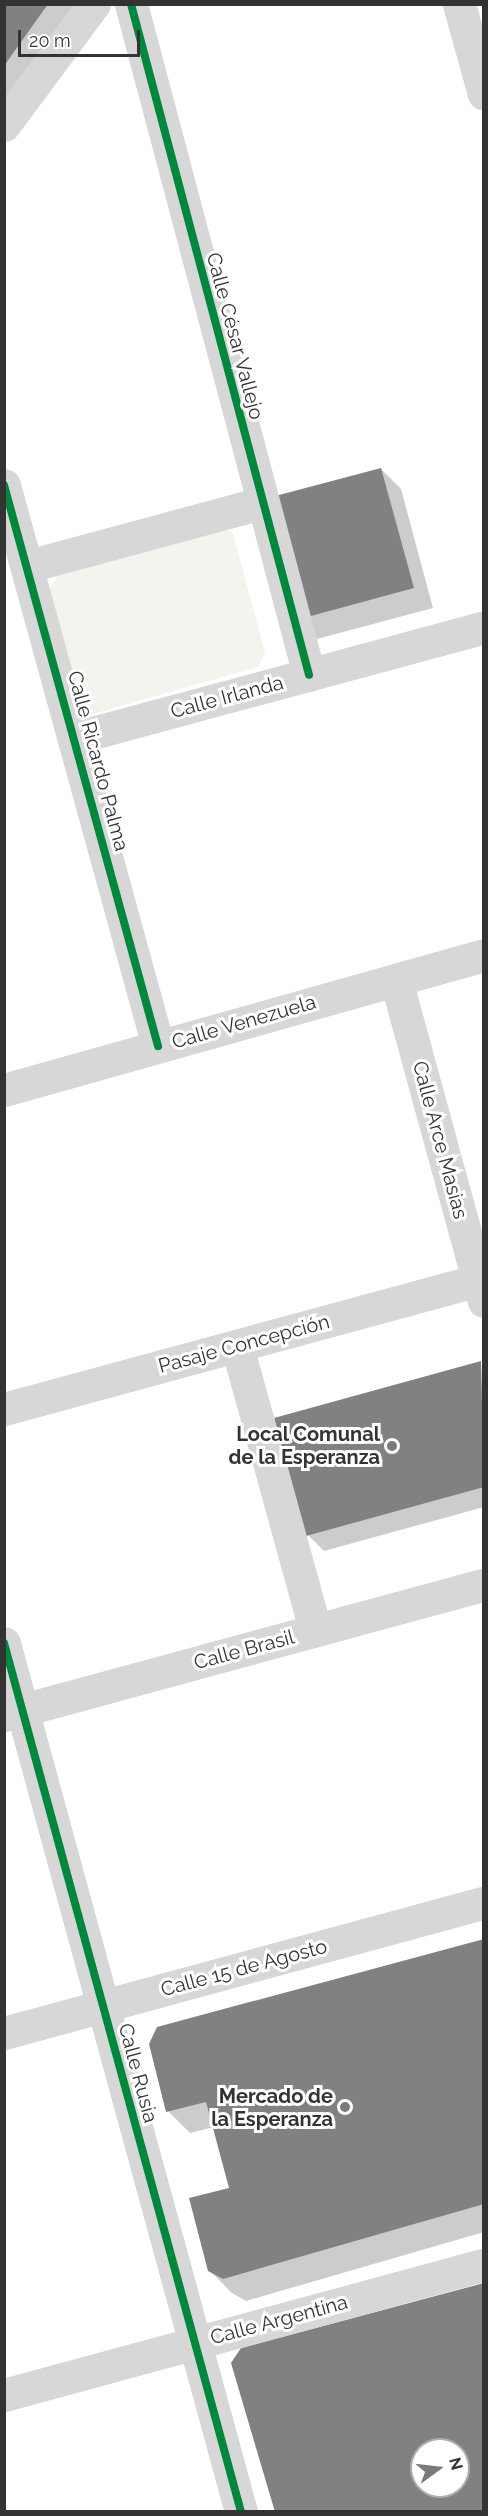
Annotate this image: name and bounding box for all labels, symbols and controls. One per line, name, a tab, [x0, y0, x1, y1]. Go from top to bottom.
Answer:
scale bar	[21, 18, 142, 56]
text: 20 m	[29, 30, 71, 51]
street label: Calle César Vallejo	[201, 249, 269, 423]
street label: Calle Ricardo Palma	[62, 668, 134, 854]
street label: Calle Irlanda	[168, 670, 286, 724]
street label: Calle Venezuela	[169, 990, 319, 1054]
street label: Calle Arce Masias	[407, 1058, 473, 1222]
street label: Pasaje Concepción	[156, 1310, 332, 1378]
place label: Local Comunal de la Esperanza	[229, 1422, 380, 1469]
marker: Local Comunal de la Esperanza	[385, 1439, 399, 1453]
street label: Calle Brasil	[191, 1625, 297, 1675]
street label: Calle 15 de Agosto	[158, 1934, 330, 2002]
street label: Calle Rusia	[113, 2021, 163, 2125]
place label: Mercado de la Esperanza	[211, 2084, 333, 2131]
marker: Mercado de la Esperanza	[338, 2100, 352, 2114]
street label: Calle Argentina	[207, 2290, 351, 2350]
north arrow	[410, 2438, 470, 2498]
text: N	[445, 2455, 467, 2472]

